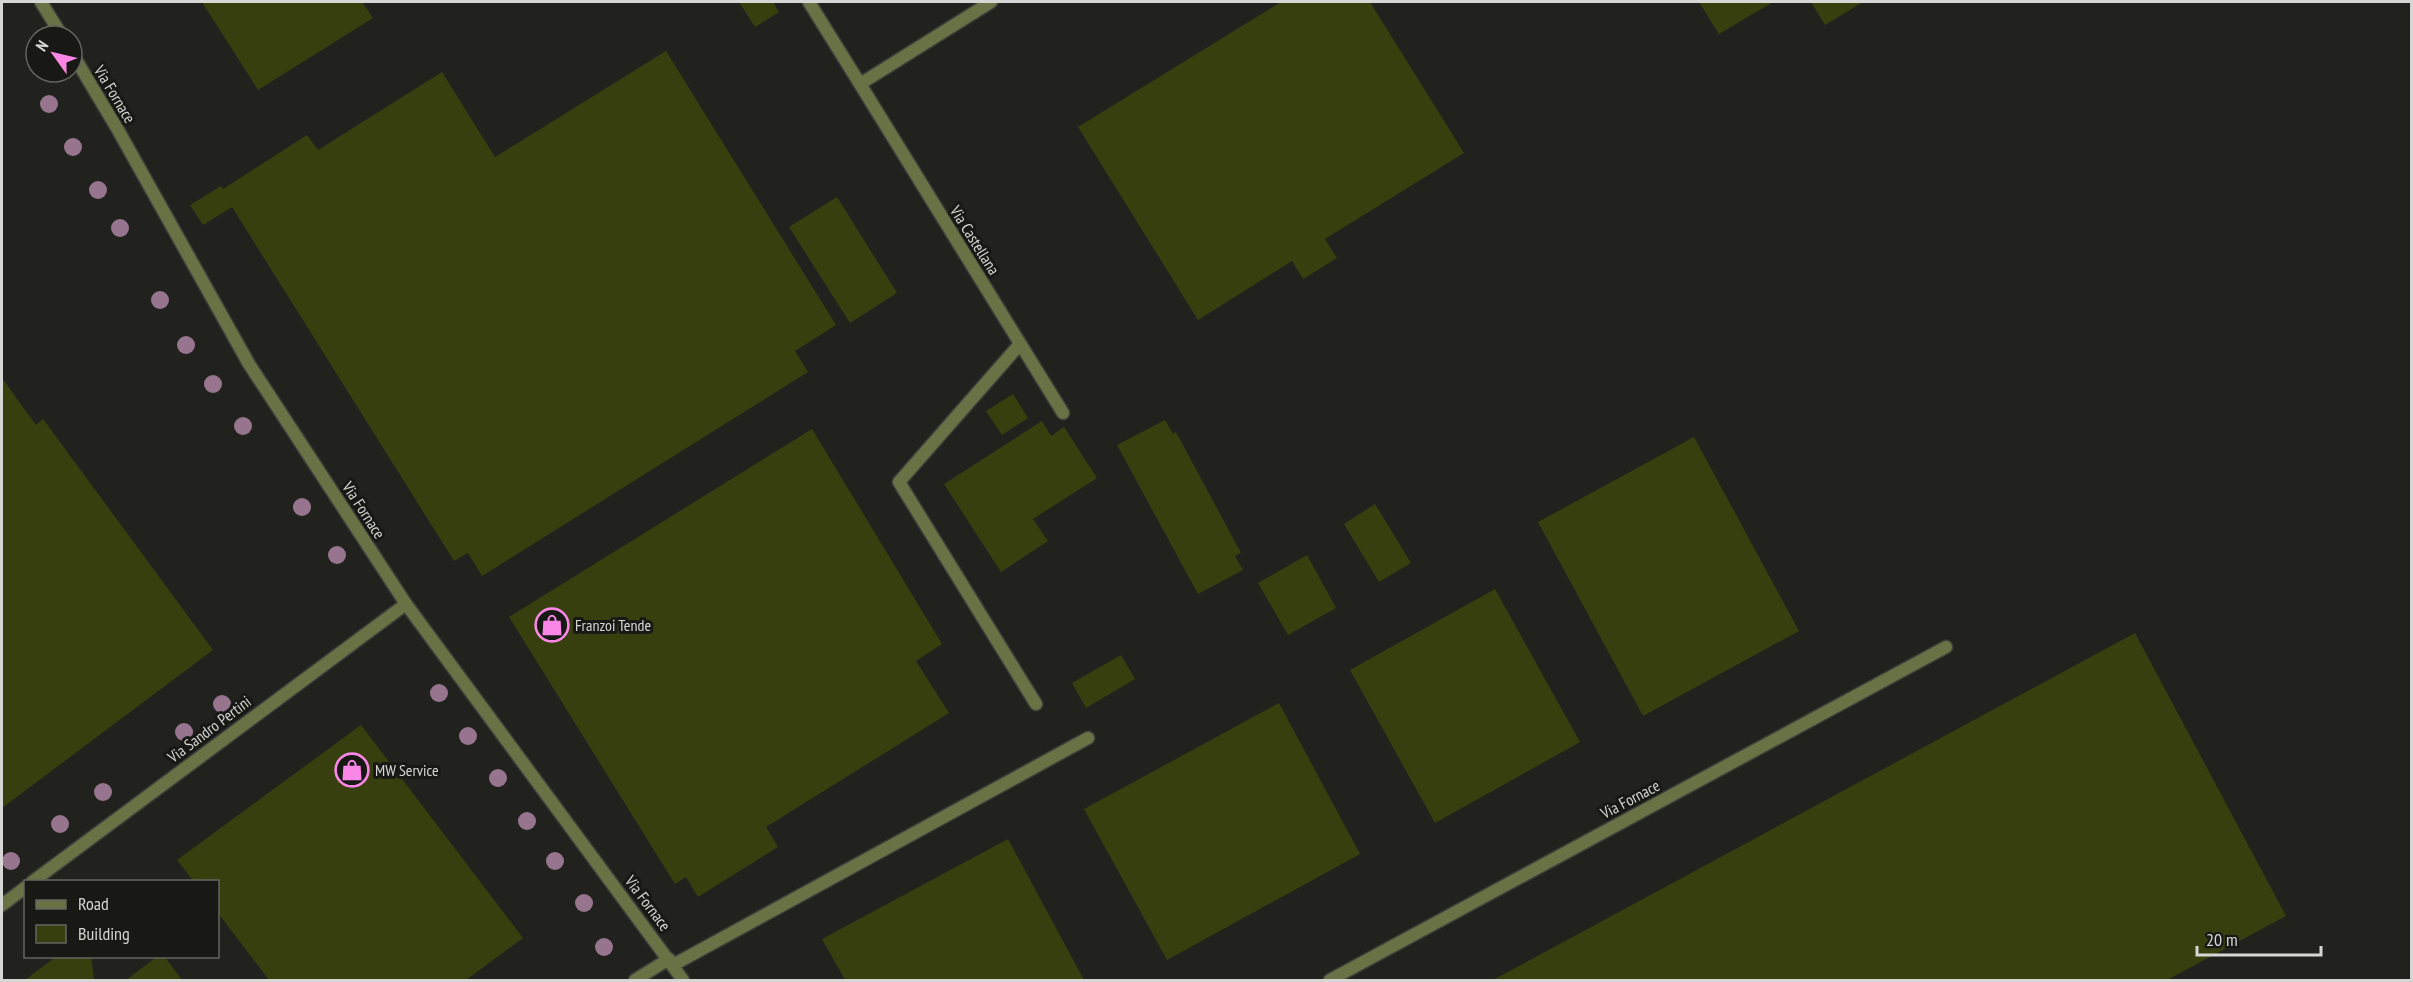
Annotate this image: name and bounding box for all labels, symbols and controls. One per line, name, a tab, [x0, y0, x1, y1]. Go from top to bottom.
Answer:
north arrow	[24, 24, 84, 84]
text: N	[31, 36, 52, 55]
street label: Via Fornace	[89, 61, 140, 127]
street label: Via Castellana	[945, 201, 1004, 278]
street label: Via Fornace	[338, 477, 390, 542]
shop icon: Franzoi Tende	[534, 607, 570, 643]
place label: Franzoi Tende	[575, 615, 651, 635]
street label: Via Sandro Pertini	[163, 691, 255, 767]
shop icon: MW Service	[334, 752, 370, 788]
place label: MW Service	[375, 760, 439, 780]
street label: Via Fornace	[1596, 775, 1663, 823]
street label: Via Fornace	[620, 871, 675, 935]
legend	[24, 880, 219, 958]
text: Road	[78, 892, 109, 915]
scale bar	[2197, 919, 2322, 957]
text: Building	[78, 922, 130, 945]
text: 20 m	[2206, 928, 2238, 951]

